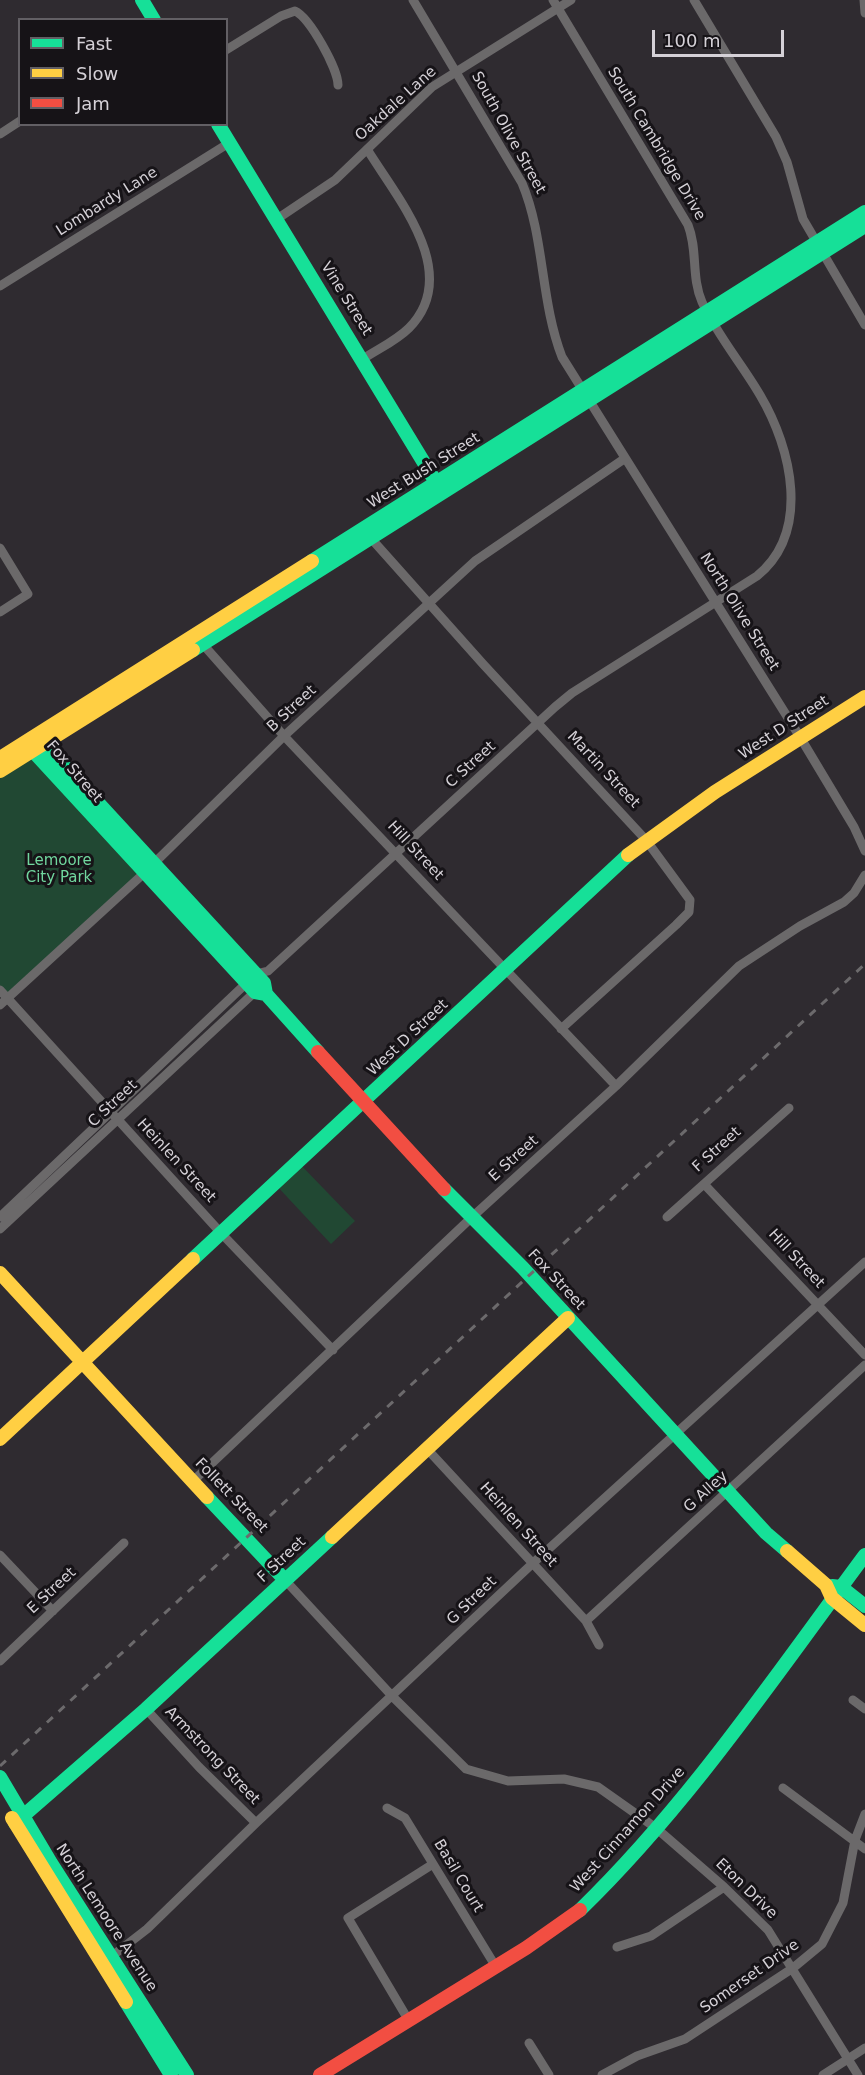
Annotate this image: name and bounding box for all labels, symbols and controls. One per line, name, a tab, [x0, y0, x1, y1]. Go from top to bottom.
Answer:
legend	[18, 18, 228, 126]
scale bar	[655, 18, 787, 56]
text: 100 m	[663, 30, 721, 51]
text: Fast	[76, 33, 112, 54]
text: Slow	[76, 63, 118, 84]
street label: Oakdale Lane	[352, 63, 440, 145]
street label: South Cambridge Drive	[603, 64, 709, 224]
street label: South Olive Street	[467, 69, 549, 197]
text: Jam	[76, 93, 110, 114]
street label: Lombardy Lane	[53, 164, 161, 240]
street label: Vine Street	[316, 259, 376, 339]
street label: West Bush Street	[364, 429, 484, 513]
street label: North Olive Street	[696, 550, 782, 674]
street label: B Street	[264, 682, 320, 736]
street label: West D Street	[736, 692, 832, 764]
street label: Martin Street	[563, 728, 643, 812]
street label: Fox Street	[42, 737, 106, 807]
street label: C Street	[442, 738, 500, 792]
street label: Hill Street	[383, 818, 447, 884]
park label: Lemoore City Park	[26, 852, 92, 887]
street label: West D Street	[364, 996, 452, 1080]
street label: C Street	[85, 1077, 141, 1131]
street label: Heinlen Street	[133, 1116, 219, 1206]
street label: F Street	[689, 1124, 745, 1176]
street label: E Street	[486, 1132, 542, 1186]
street label: Hill Street	[764, 1226, 828, 1292]
street label: Fox Street	[523, 1246, 589, 1314]
street label: Follett Street	[191, 1455, 271, 1537]
street label: G Alley	[680, 1468, 732, 1516]
street label: Heinlen Street	[475, 1479, 561, 1571]
street label: F Street	[254, 1533, 310, 1587]
street label: E Street	[24, 1564, 80, 1618]
street label: G Street	[443, 1573, 501, 1629]
street label: Armstrong Street	[161, 1703, 263, 1809]
street label: West Cinnamon Drive	[567, 1764, 689, 1896]
street label: Basil Court	[429, 1836, 487, 1916]
street label: North Lemoore Avenue	[51, 1841, 161, 1995]
street label: Eton Drive	[711, 1855, 781, 1923]
street label: Somerset Drive	[697, 1936, 803, 2018]

